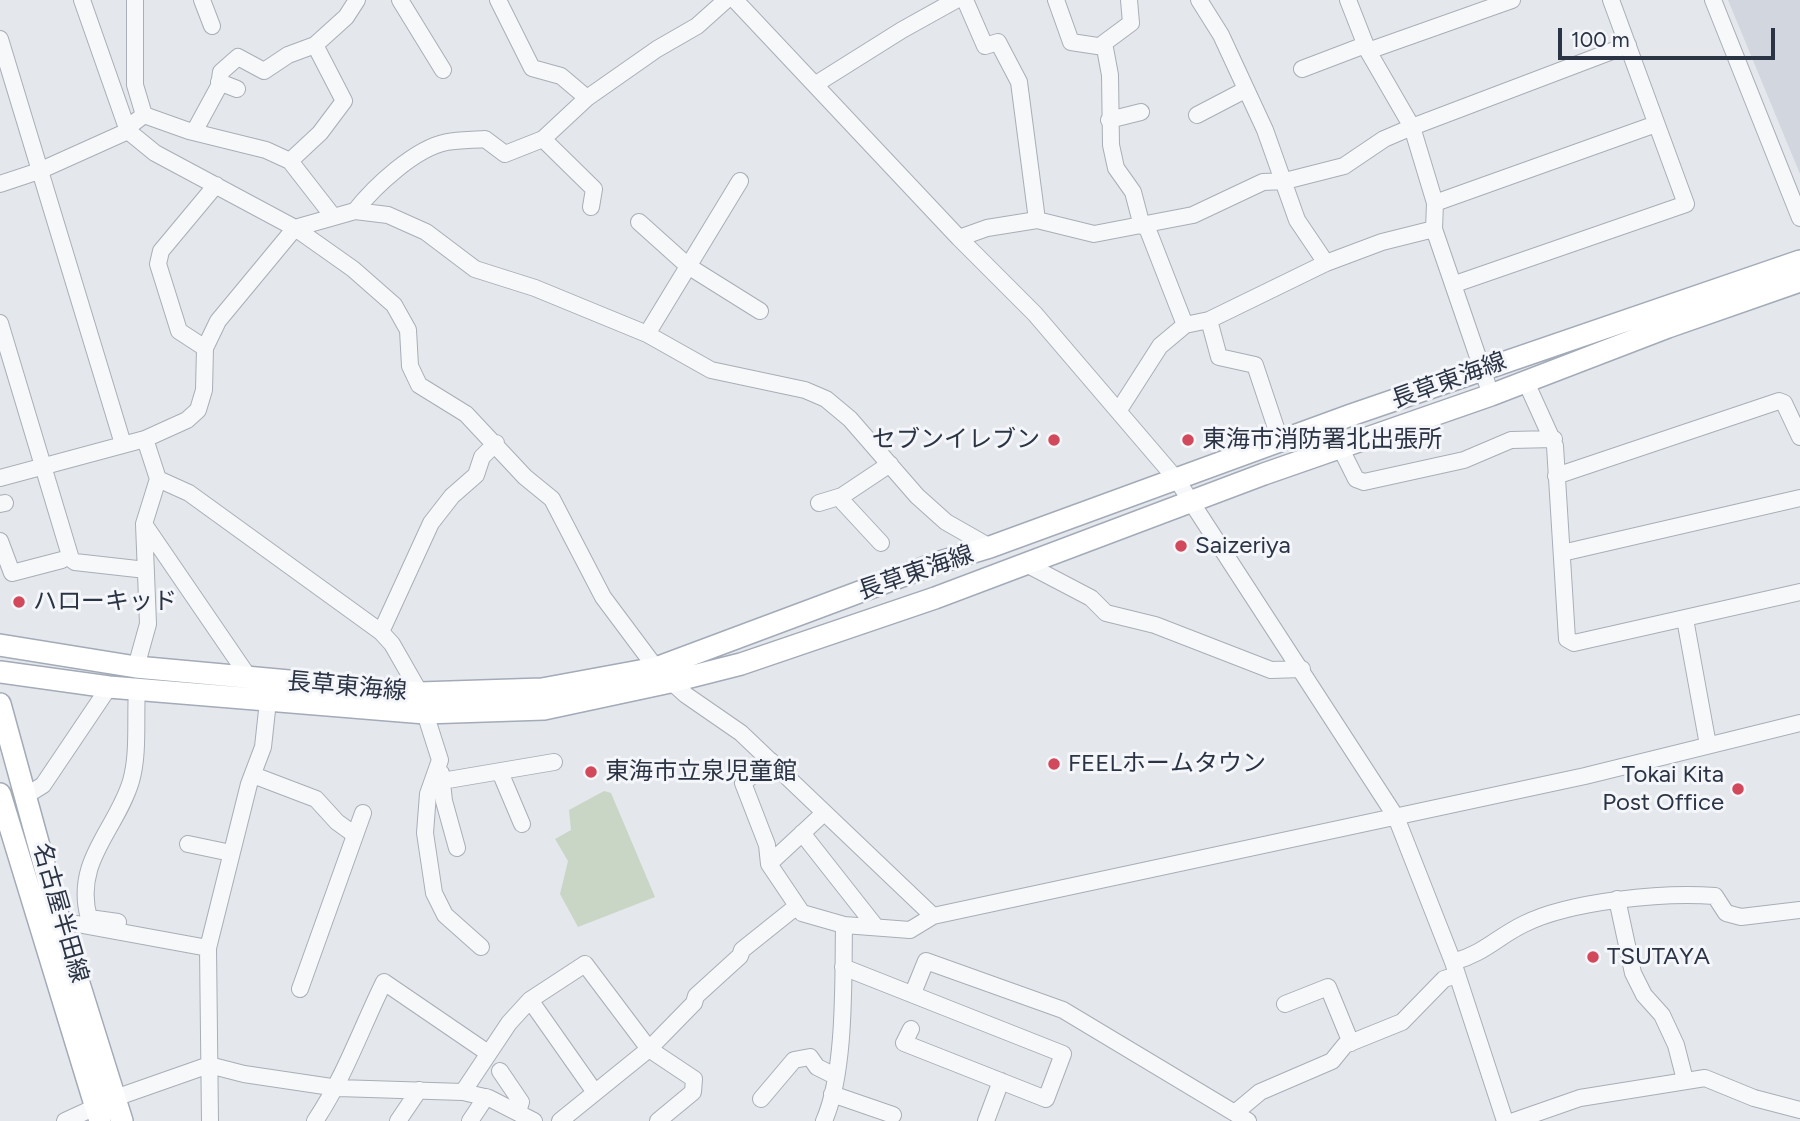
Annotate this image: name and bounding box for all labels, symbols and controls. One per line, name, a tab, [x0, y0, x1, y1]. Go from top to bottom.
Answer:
scale bar	[1562, 14, 1779, 58]
text: 100 m	[1571, 27, 1630, 52]
street label: 長草東海線	[1388, 347, 1510, 415]
place label: セブンイレブン	[872, 426, 1040, 454]
place label: 東海市消防署北出張所	[1202, 426, 1442, 454]
marker: セブンイレブン	[1046, 432, 1062, 448]
marker: 東海市消防署北出張所	[1180, 432, 1196, 448]
place label: Saizeriya	[1195, 532, 1291, 560]
marker: Saizeriya	[1173, 538, 1189, 554]
street label: 長草東海線	[855, 540, 977, 606]
place label: ハローキッド	[33, 588, 177, 616]
marker: ハローキッド	[11, 594, 27, 610]
street label: 長草東海線	[286, 667, 408, 707]
place label: FEELホームタウン	[1068, 750, 1266, 778]
marker: FEELホームタウン	[1046, 756, 1062, 772]
place label: 東海市立泉児童館	[605, 758, 797, 786]
place label: Tokai Kita Post Office	[1602, 761, 1724, 817]
marker: 東海市立泉児童館	[583, 764, 599, 780]
marker: Tokai Kita Post Office	[1730, 781, 1746, 797]
street label: 名古屋半田線	[26, 840, 94, 986]
place label: TSUTAYA	[1607, 943, 1710, 971]
marker: TSUTAYA	[1585, 949, 1601, 965]

